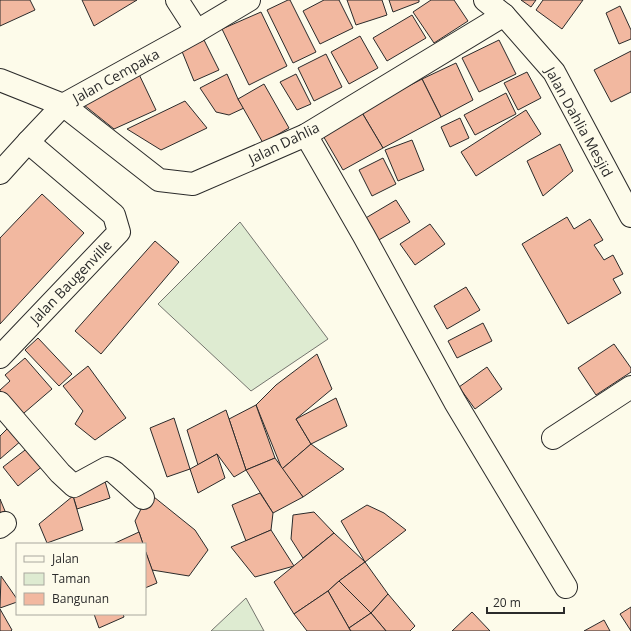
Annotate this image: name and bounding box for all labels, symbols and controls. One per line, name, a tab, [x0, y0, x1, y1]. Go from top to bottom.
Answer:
street label: Jalan Cempaka	[67, 44, 162, 108]
street label: Jalan Dahlia Mesjid	[540, 62, 618, 180]
street label: Jalan Dahlia	[243, 117, 322, 169]
street label: Jalan Baugenville	[24, 235, 116, 329]
legend	[16, 543, 146, 615]
text: Jalan	[51, 550, 79, 567]
text: Taman	[52, 570, 90, 587]
scale bar	[487, 589, 564, 615]
text: Bangunan	[52, 590, 109, 607]
text: 20 m	[493, 594, 521, 611]

